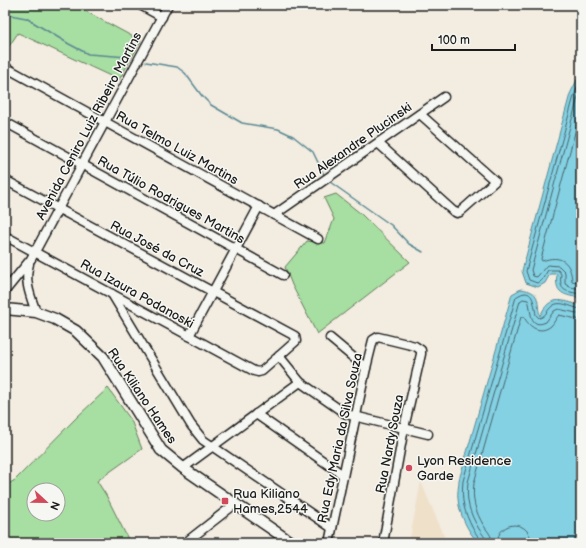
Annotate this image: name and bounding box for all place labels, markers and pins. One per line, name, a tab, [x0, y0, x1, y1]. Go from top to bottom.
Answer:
place label: Lyon Residence Garde	[417, 453, 512, 484]
marker: Lyon Residence Garde	[404, 463, 414, 473]
place label: Rua Kiliano Hames,2544	[233, 486, 308, 517]
marker: Rua Kiliano Hames,2544	[220, 496, 230, 506]

